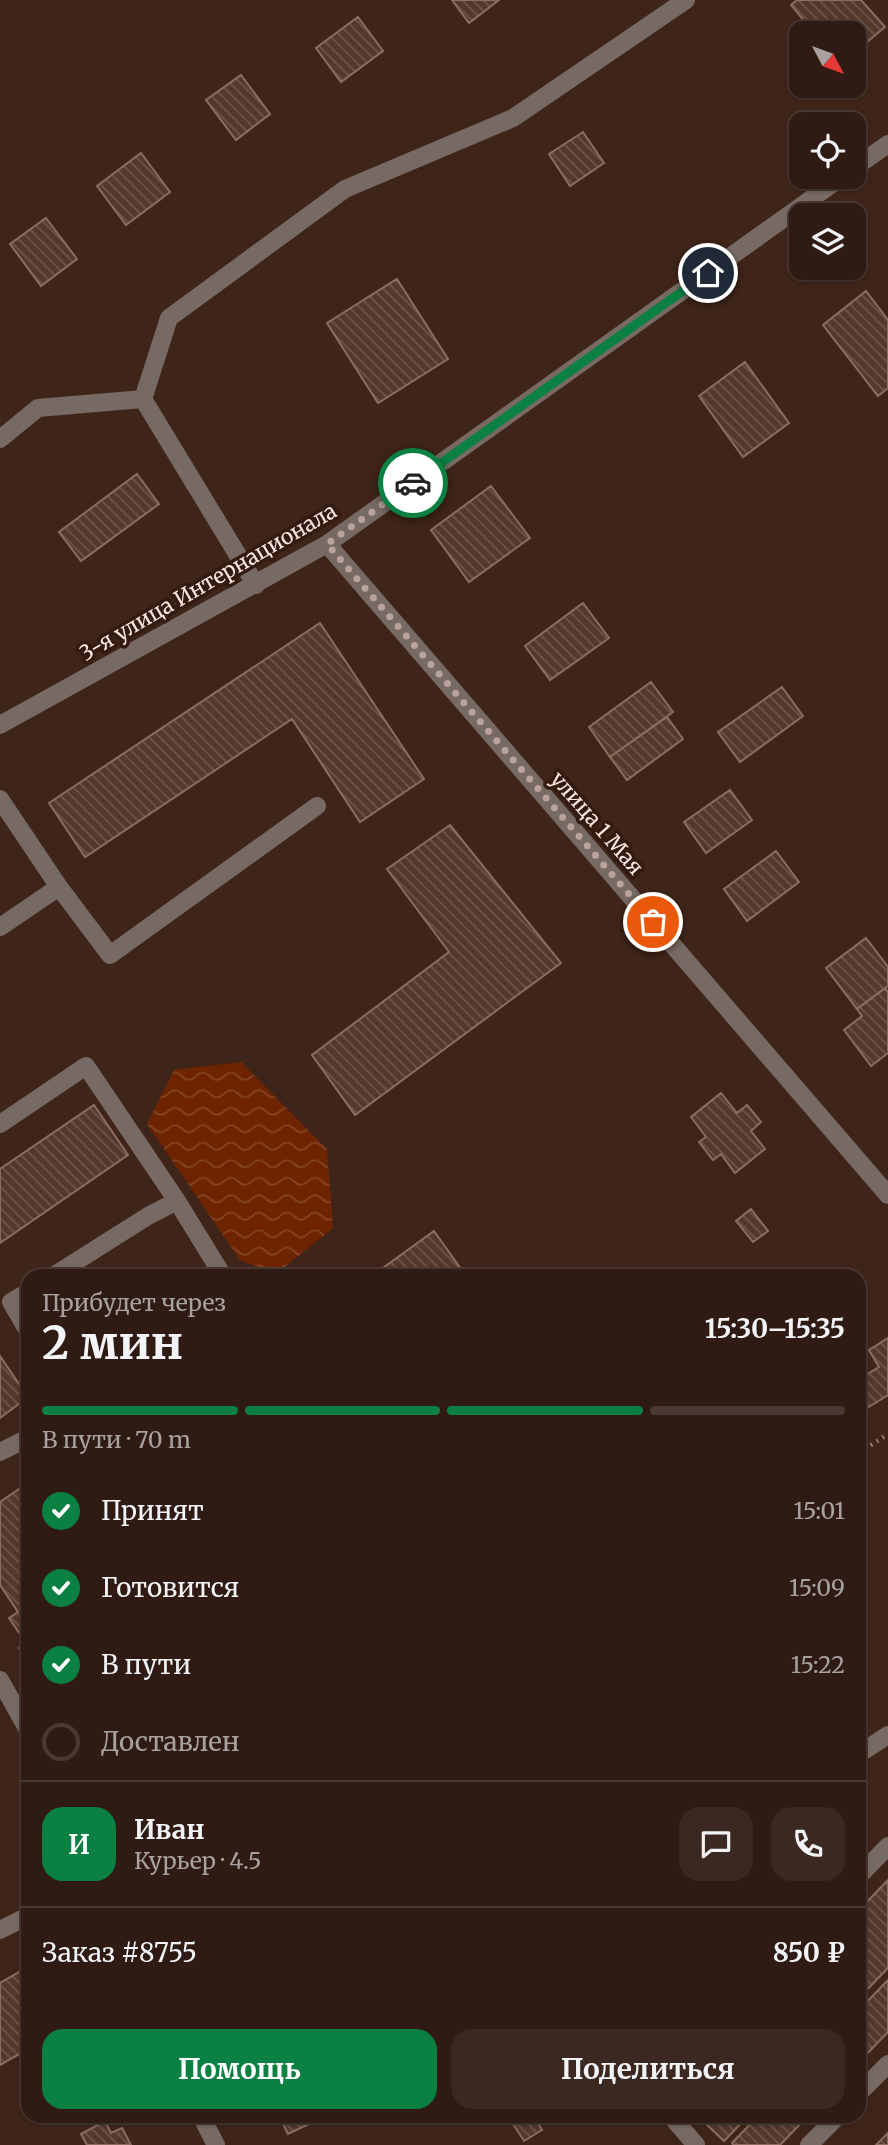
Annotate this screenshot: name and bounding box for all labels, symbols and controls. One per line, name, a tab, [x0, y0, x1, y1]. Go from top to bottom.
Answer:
north arrow	[789, 21, 866, 98]
map controls	[789, 21, 866, 280]
button: locate	[789, 112, 866, 189]
button: layers	[789, 203, 866, 280]
pin	[678, 243, 738, 303]
icon: home	[689, 254, 727, 292]
courier	[378, 448, 448, 518]
icon: car	[394, 464, 432, 502]
street label: 3-я улица Интернационала	[75, 497, 341, 667]
street label: улица 1 Мая	[545, 766, 649, 880]
pin	[623, 892, 683, 952]
icon: bag	[634, 903, 672, 941]
text: Прибудет через	[42, 1288, 226, 1317]
text: 15:30–15:35	[705, 1312, 845, 1345]
text: 2 мин	[42, 1314, 183, 1372]
text: В пути · 70 m	[42, 1425, 191, 1454]
icon: check	[42, 1492, 80, 1530]
text: Принят	[101, 1494, 204, 1527]
text: 15:01	[793, 1496, 845, 1525]
icon: check	[42, 1569, 80, 1607]
text: Готовится	[101, 1571, 239, 1604]
text: 15:09	[789, 1573, 845, 1602]
icon: check	[42, 1646, 80, 1684]
text: В пути	[101, 1648, 191, 1681]
text: 15:22	[791, 1650, 845, 1679]
text: Доставлен	[101, 1725, 240, 1758]
button: chat	[679, 1807, 753, 1881]
button: phone	[771, 1807, 845, 1881]
text: Иван	[134, 1813, 204, 1846]
text: И	[68, 1828, 90, 1861]
text: Курьер · 4.5	[134, 1846, 262, 1875]
text: Заказ #8755	[42, 1936, 197, 1969]
text: 850 ₽	[773, 1936, 845, 1969]
button: Помощь	[42, 2029, 437, 2109]
button: Поделиться	[451, 2029, 845, 2109]

